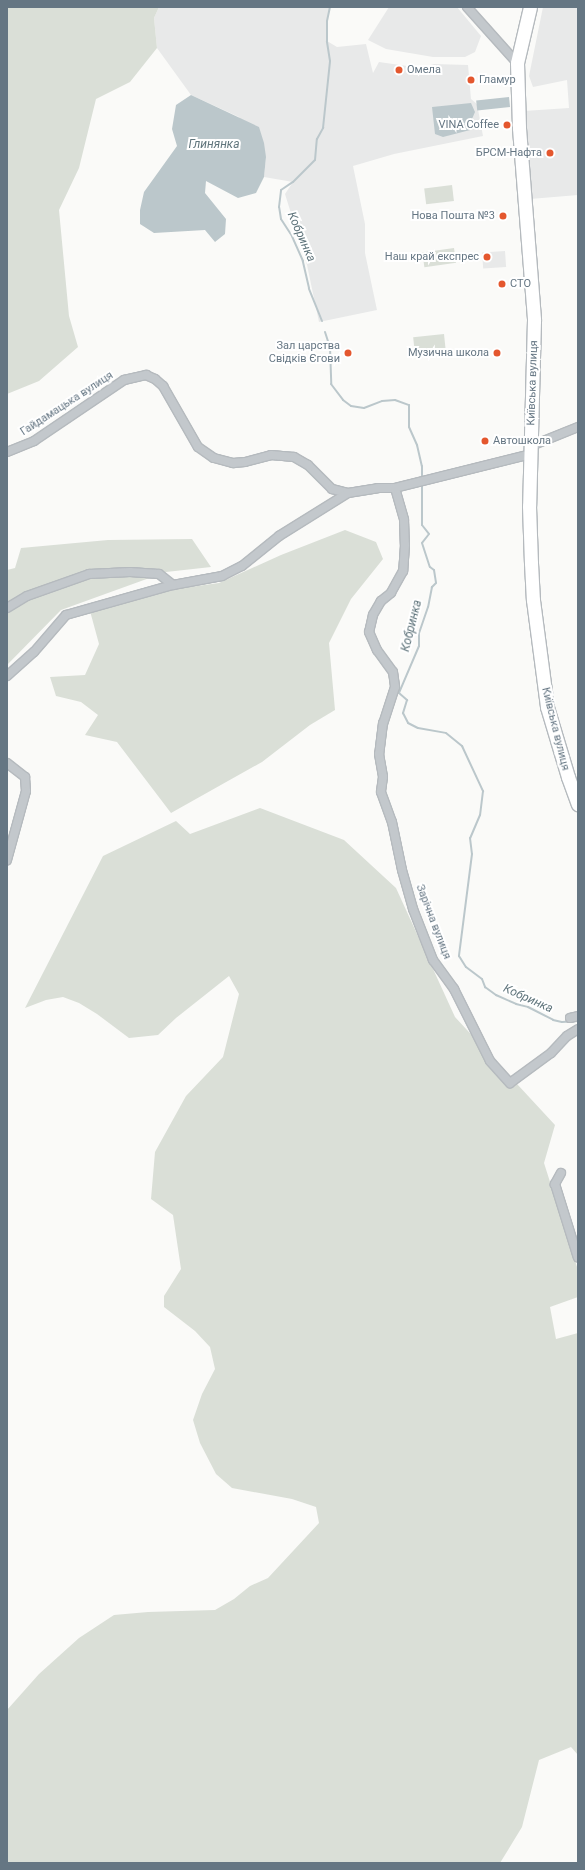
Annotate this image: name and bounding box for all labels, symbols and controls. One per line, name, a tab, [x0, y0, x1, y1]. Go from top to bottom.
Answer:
place label: Омела	[407, 63, 441, 77]
marker: Омела	[394, 65, 404, 75]
place label: Гламур	[479, 73, 516, 87]
marker: Гламур	[466, 75, 476, 85]
place label: VINA Coffee	[439, 118, 499, 132]
marker: VINA Coffee	[502, 120, 512, 130]
water label: Глинянка	[189, 138, 239, 152]
place label: БРСМ-Нафта	[476, 146, 542, 160]
marker: БРСМ-Нафта	[545, 148, 555, 158]
place label: Нова Пошта №3	[411, 209, 495, 223]
water label: Кобринка	[284, 210, 318, 264]
marker: Нова Пошта №3	[498, 211, 508, 221]
place label: Наш край експрес	[385, 250, 479, 264]
marker: Наш край експрес	[482, 252, 492, 262]
place label: СТО	[510, 277, 531, 291]
marker: СТО	[497, 279, 507, 289]
place label: Зал царства Свідків Єгови	[269, 340, 340, 366]
street label: Київська вулиця	[525, 340, 541, 426]
place label: Музична школа	[408, 346, 489, 360]
marker: Зал царства Свідків Єгови	[343, 348, 353, 358]
marker: Музична школа	[492, 348, 502, 358]
street label: Гайдамацька вулиця	[18, 369, 116, 439]
place label: Автошкола	[493, 434, 551, 448]
marker: Автошкола	[480, 436, 490, 446]
water label: Кобринка	[399, 599, 425, 653]
street label: Київська вулиця	[538, 686, 572, 772]
street label: Зарічна вулиця	[413, 883, 453, 961]
water label: Кобринка	[501, 982, 555, 1016]

